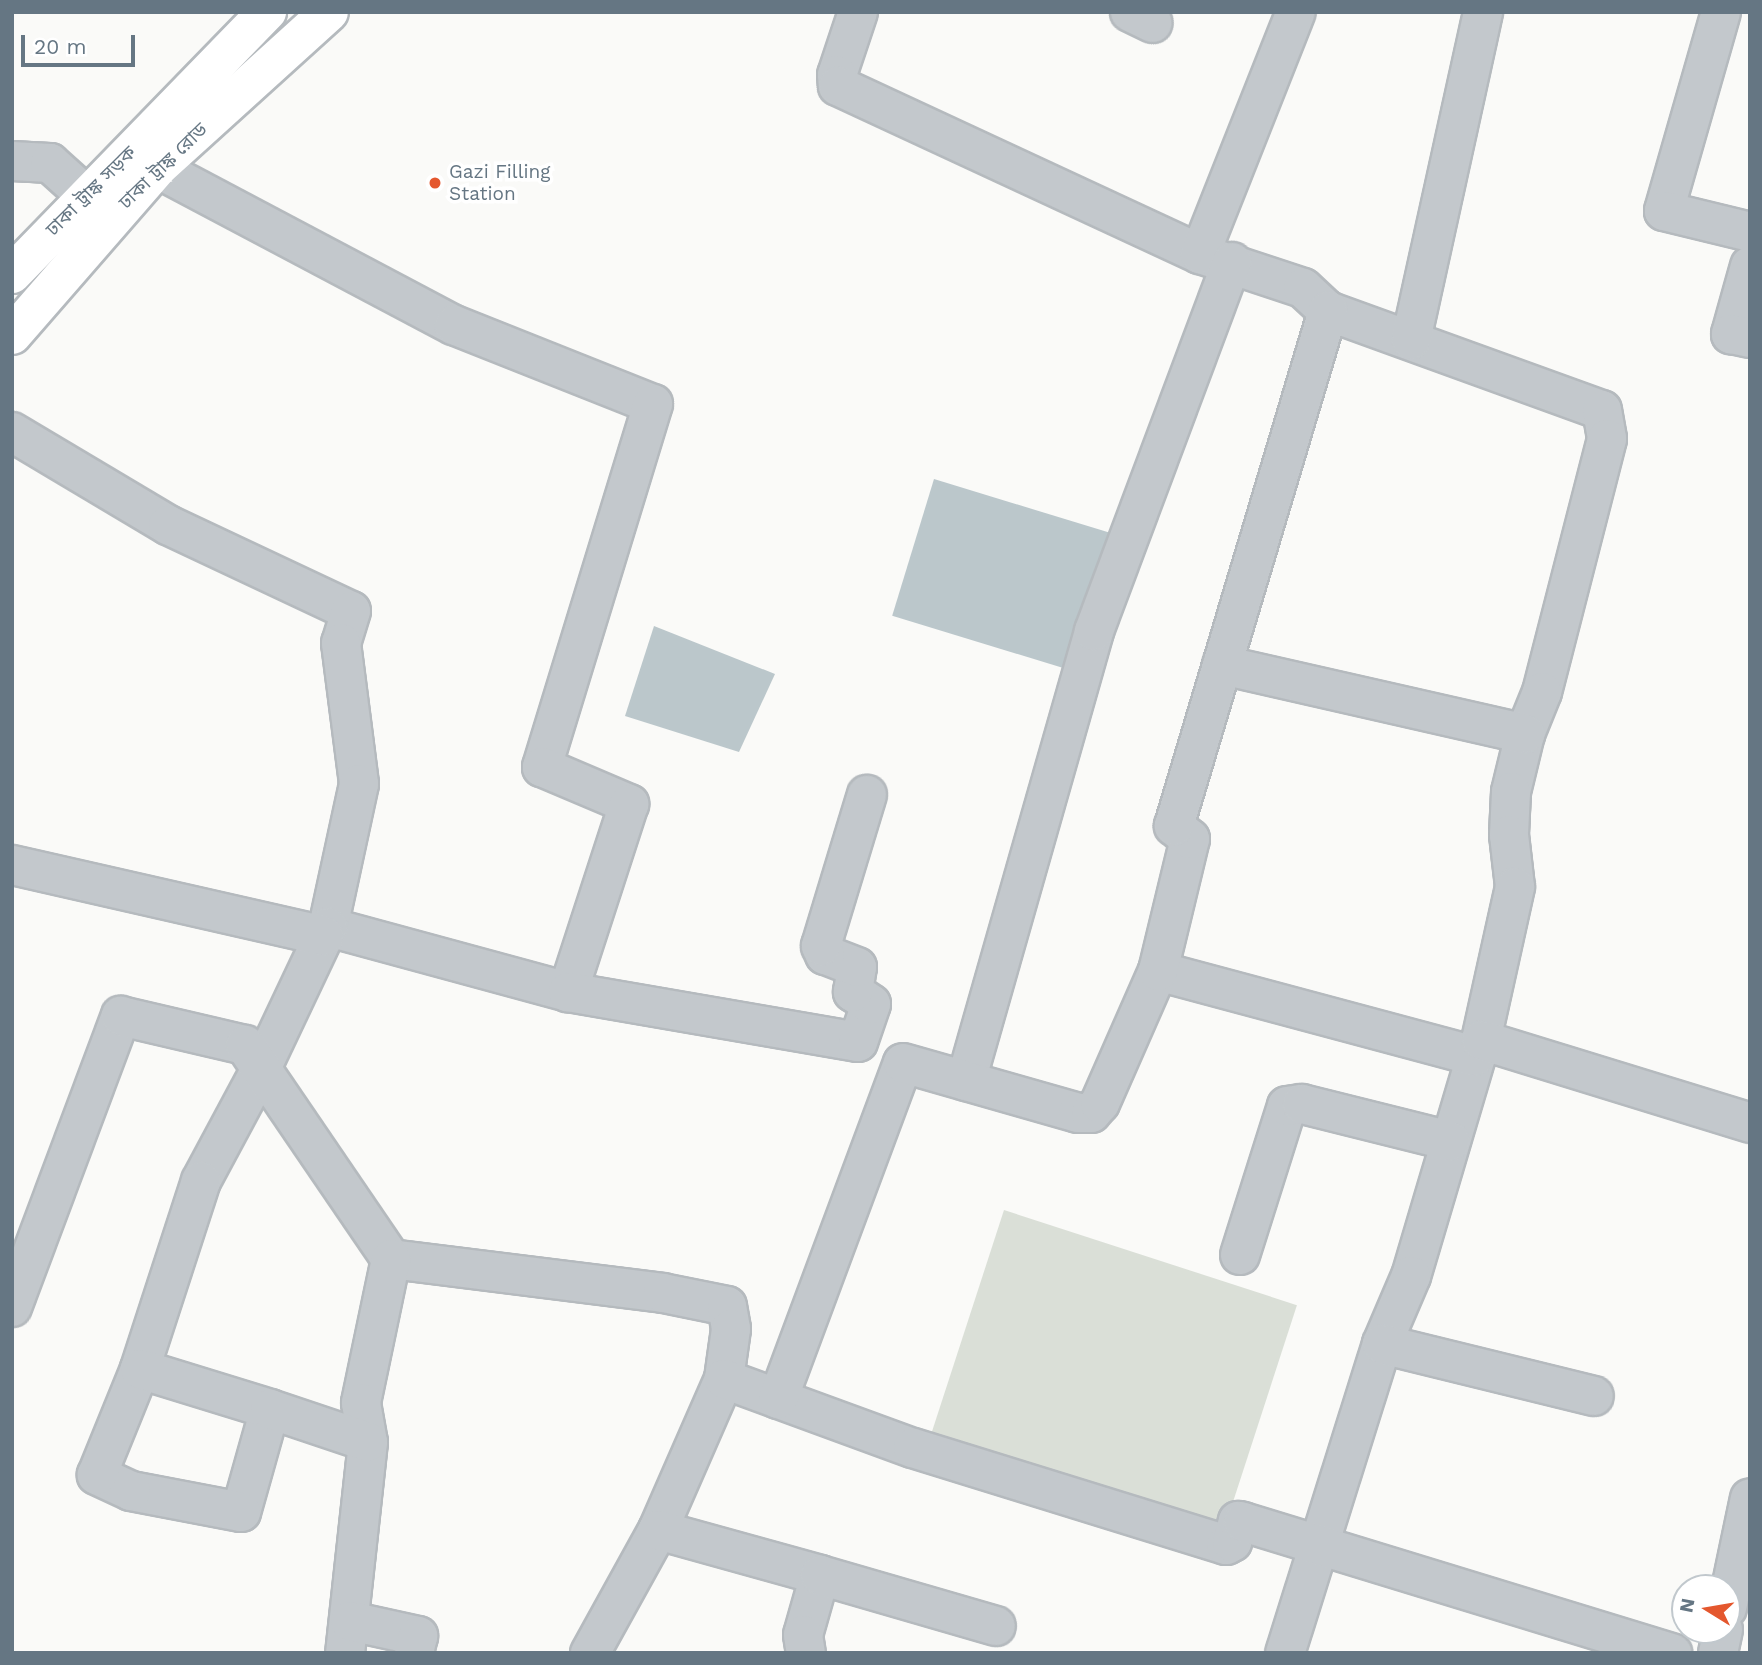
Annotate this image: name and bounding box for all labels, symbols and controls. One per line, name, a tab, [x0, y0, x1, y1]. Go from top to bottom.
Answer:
scale bar	[24, 21, 138, 65]
text: 20 m	[34, 34, 86, 59]
street label: ঢাকা ট্রাঙ্ক রোড	[114, 118, 212, 214]
street label: ঢাকা ট্রাঙ্ক সড়ক	[41, 141, 141, 241]
place label: Gazi Filling Station	[449, 161, 550, 205]
marker: Gazi Filling Station	[427, 175, 443, 191]
north arrow	[1671, 1574, 1741, 1644]
text: N	[1674, 1596, 1699, 1614]

